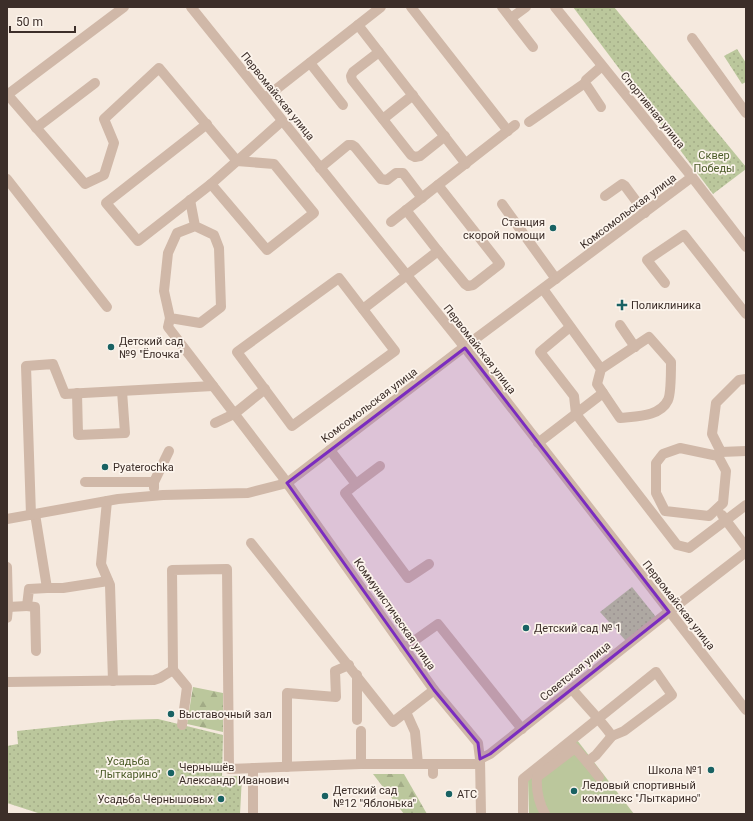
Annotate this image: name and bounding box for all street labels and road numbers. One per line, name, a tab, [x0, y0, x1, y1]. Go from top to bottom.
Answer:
street label: Первомайская улица	[238, 50, 317, 143]
street label: Спортивная улица	[618, 69, 687, 151]
street label: Комсомольская улица	[578, 171, 679, 252]
street label: Первомайская улица	[441, 302, 518, 396]
street label: Комсомольская улица	[319, 365, 420, 446]
street label: Коммунистическая улица	[351, 556, 438, 673]
street label: Первомайская улица	[640, 558, 717, 652]
street label: Советская улица	[537, 639, 613, 704]

